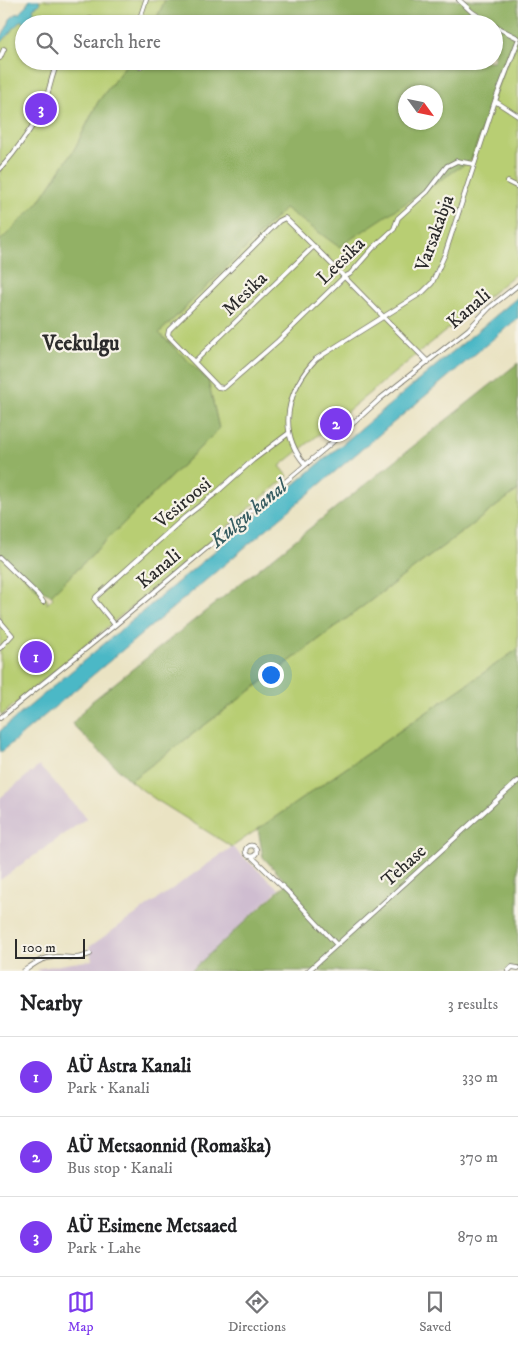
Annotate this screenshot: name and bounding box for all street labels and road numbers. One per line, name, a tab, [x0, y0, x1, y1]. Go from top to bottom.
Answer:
street label: Varsakabja	[410, 192, 459, 275]
street label: Leesika	[312, 233, 370, 289]
street label: Mesika	[218, 267, 272, 321]
street label: Kanali	[443, 284, 495, 334]
street label: Vesiroosi	[149, 473, 216, 534]
street label: Kanali	[132, 544, 186, 594]
street label: Tehase	[377, 840, 431, 892]

